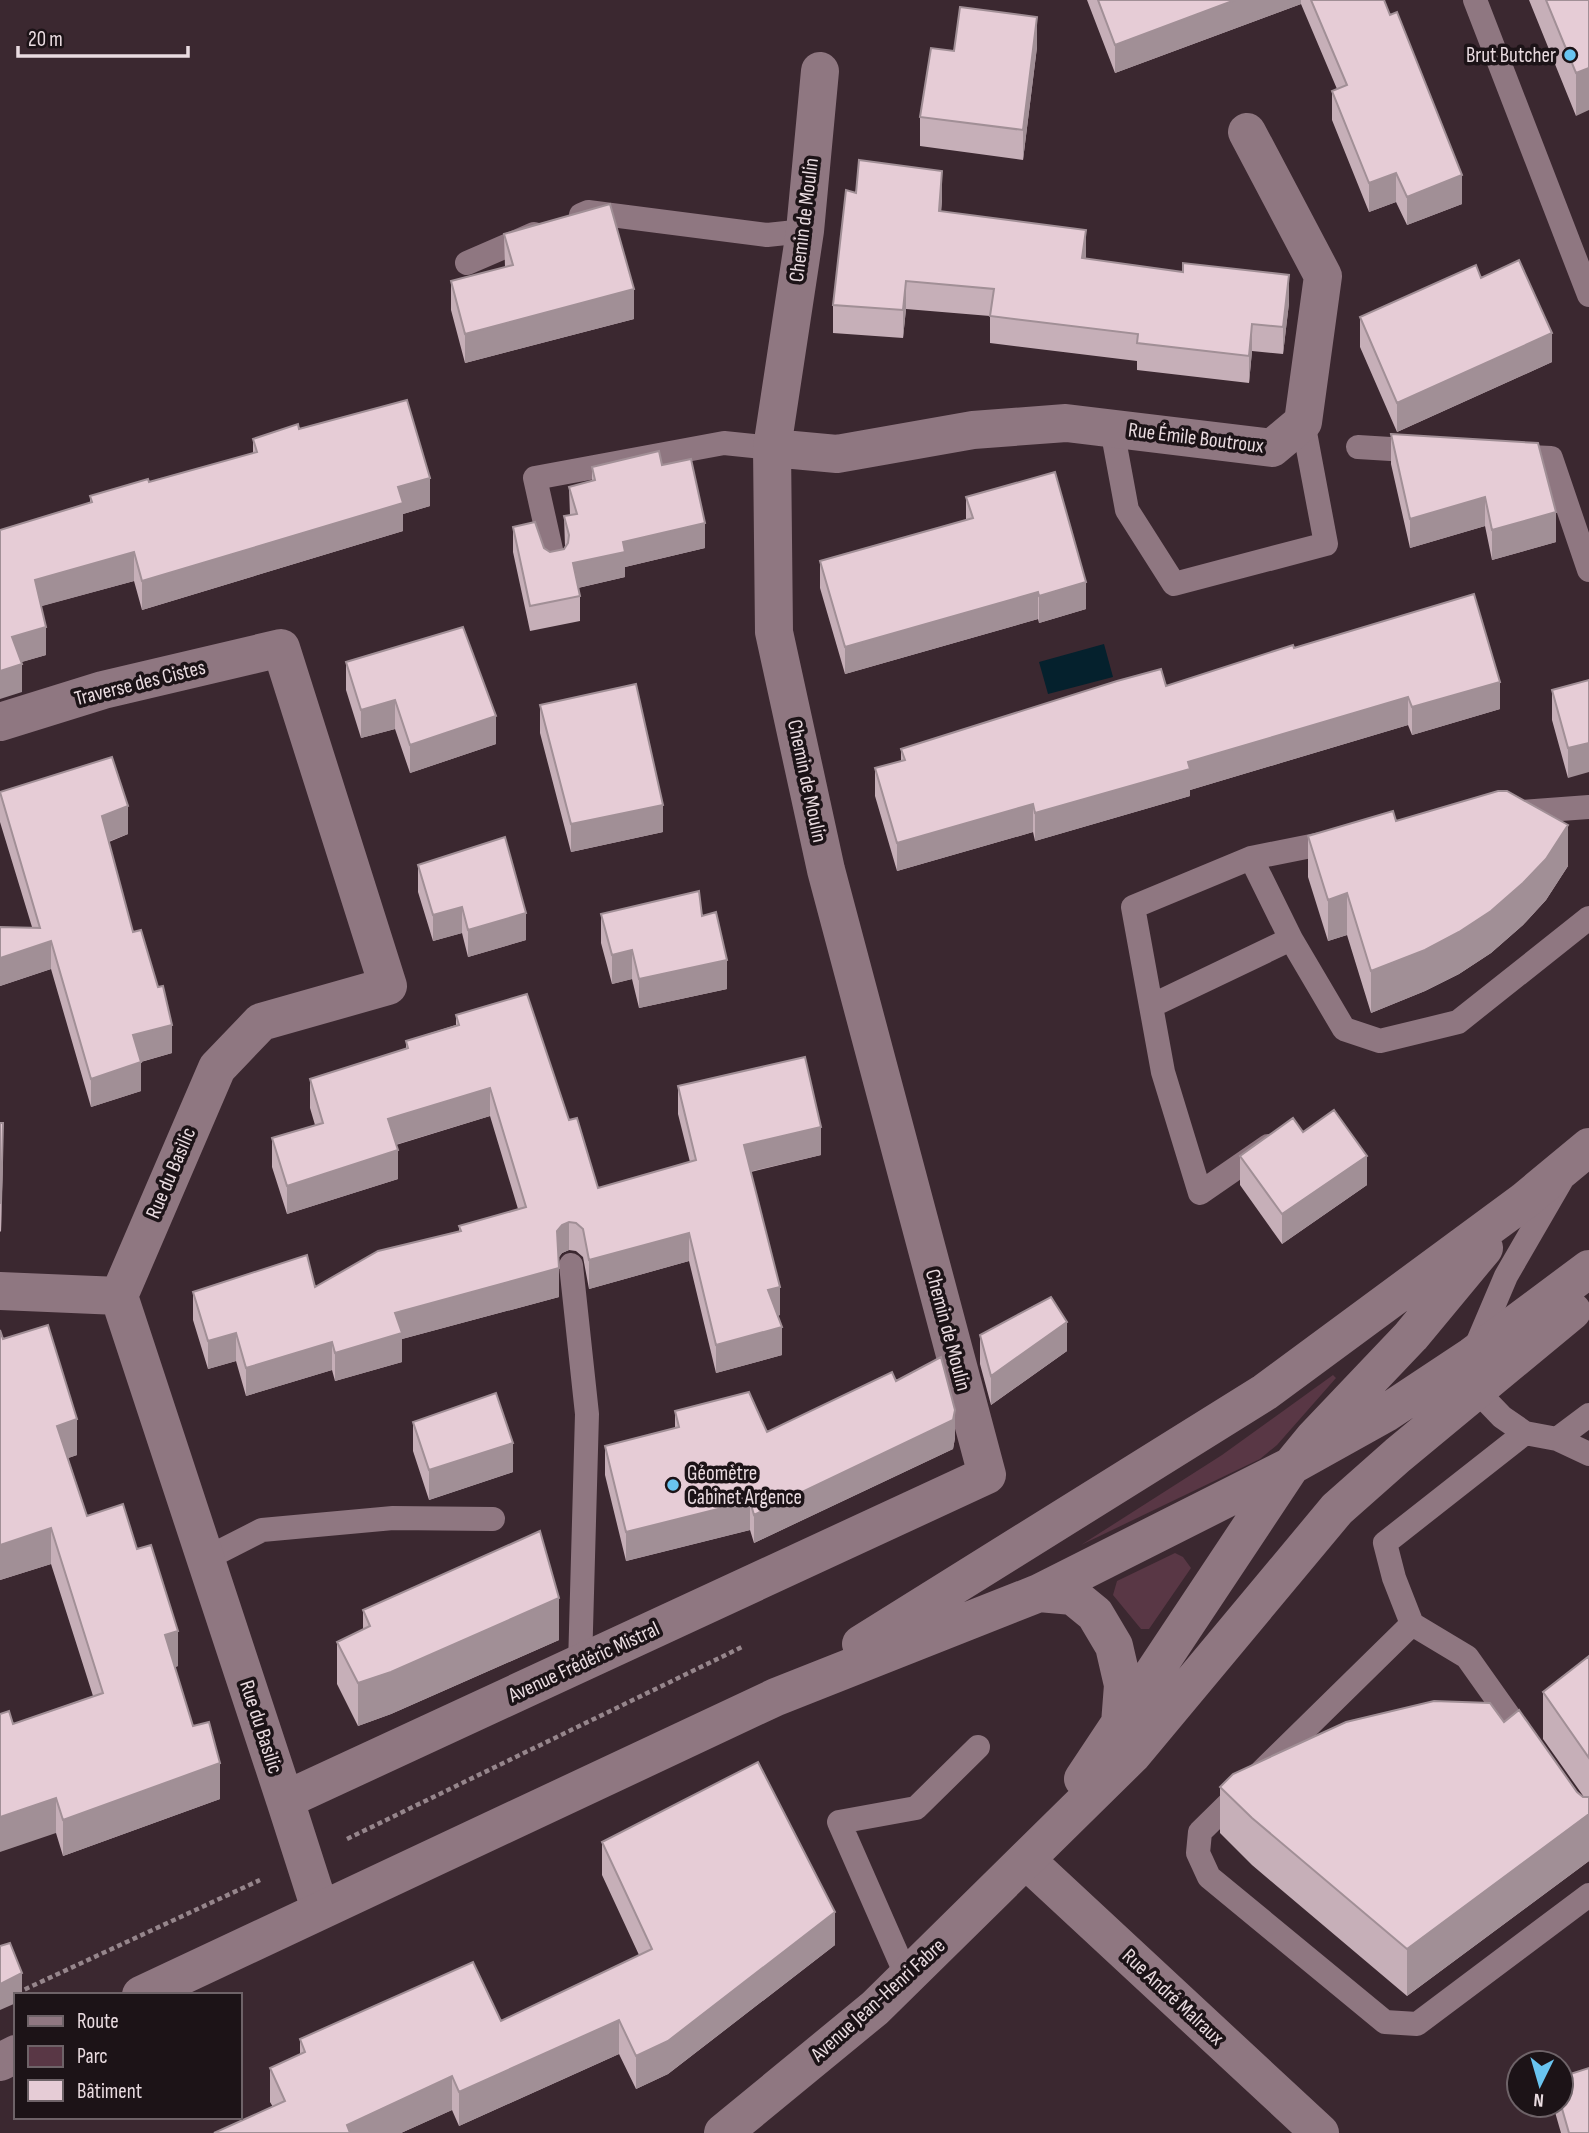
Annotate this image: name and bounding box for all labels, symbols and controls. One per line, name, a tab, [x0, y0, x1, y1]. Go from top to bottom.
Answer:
scale bar	[18, 14, 187, 58]
text: 20 m	[28, 27, 63, 52]
place label: Brut Butcher	[1466, 43, 1556, 68]
marker: Brut Butcher	[1562, 47, 1578, 63]
street label: Chemin de Moulin	[784, 156, 824, 284]
street label: Rue Émile Boutroux	[1127, 417, 1265, 459]
street label: Traverse des Cistes	[72, 655, 208, 711]
street label: Chemin de Moulin	[782, 717, 832, 845]
street label: Rue du Basilic	[141, 1124, 201, 1222]
street label: Chemin de Moulin	[920, 1266, 976, 1394]
place label: Géomètre Cabinet Argence	[687, 1461, 802, 1510]
marker: Géomètre Cabinet Argence	[665, 1477, 681, 1493]
street label: Avenue Frédéric Mistral	[504, 1616, 663, 1708]
street label: Rue du Basilic	[234, 1677, 288, 1777]
street label: Avenue Jean-Henri Fabre	[805, 1933, 950, 2068]
street label: Rue André Malraux	[1117, 1944, 1229, 2050]
legend	[14, 1993, 242, 2119]
text: Route	[77, 2009, 119, 2034]
text: Parc	[77, 2044, 108, 2069]
north arrow	[1505, 2049, 1575, 2119]
text: Bâtiment	[77, 2079, 142, 2104]
text: N	[1533, 2088, 1545, 2111]

